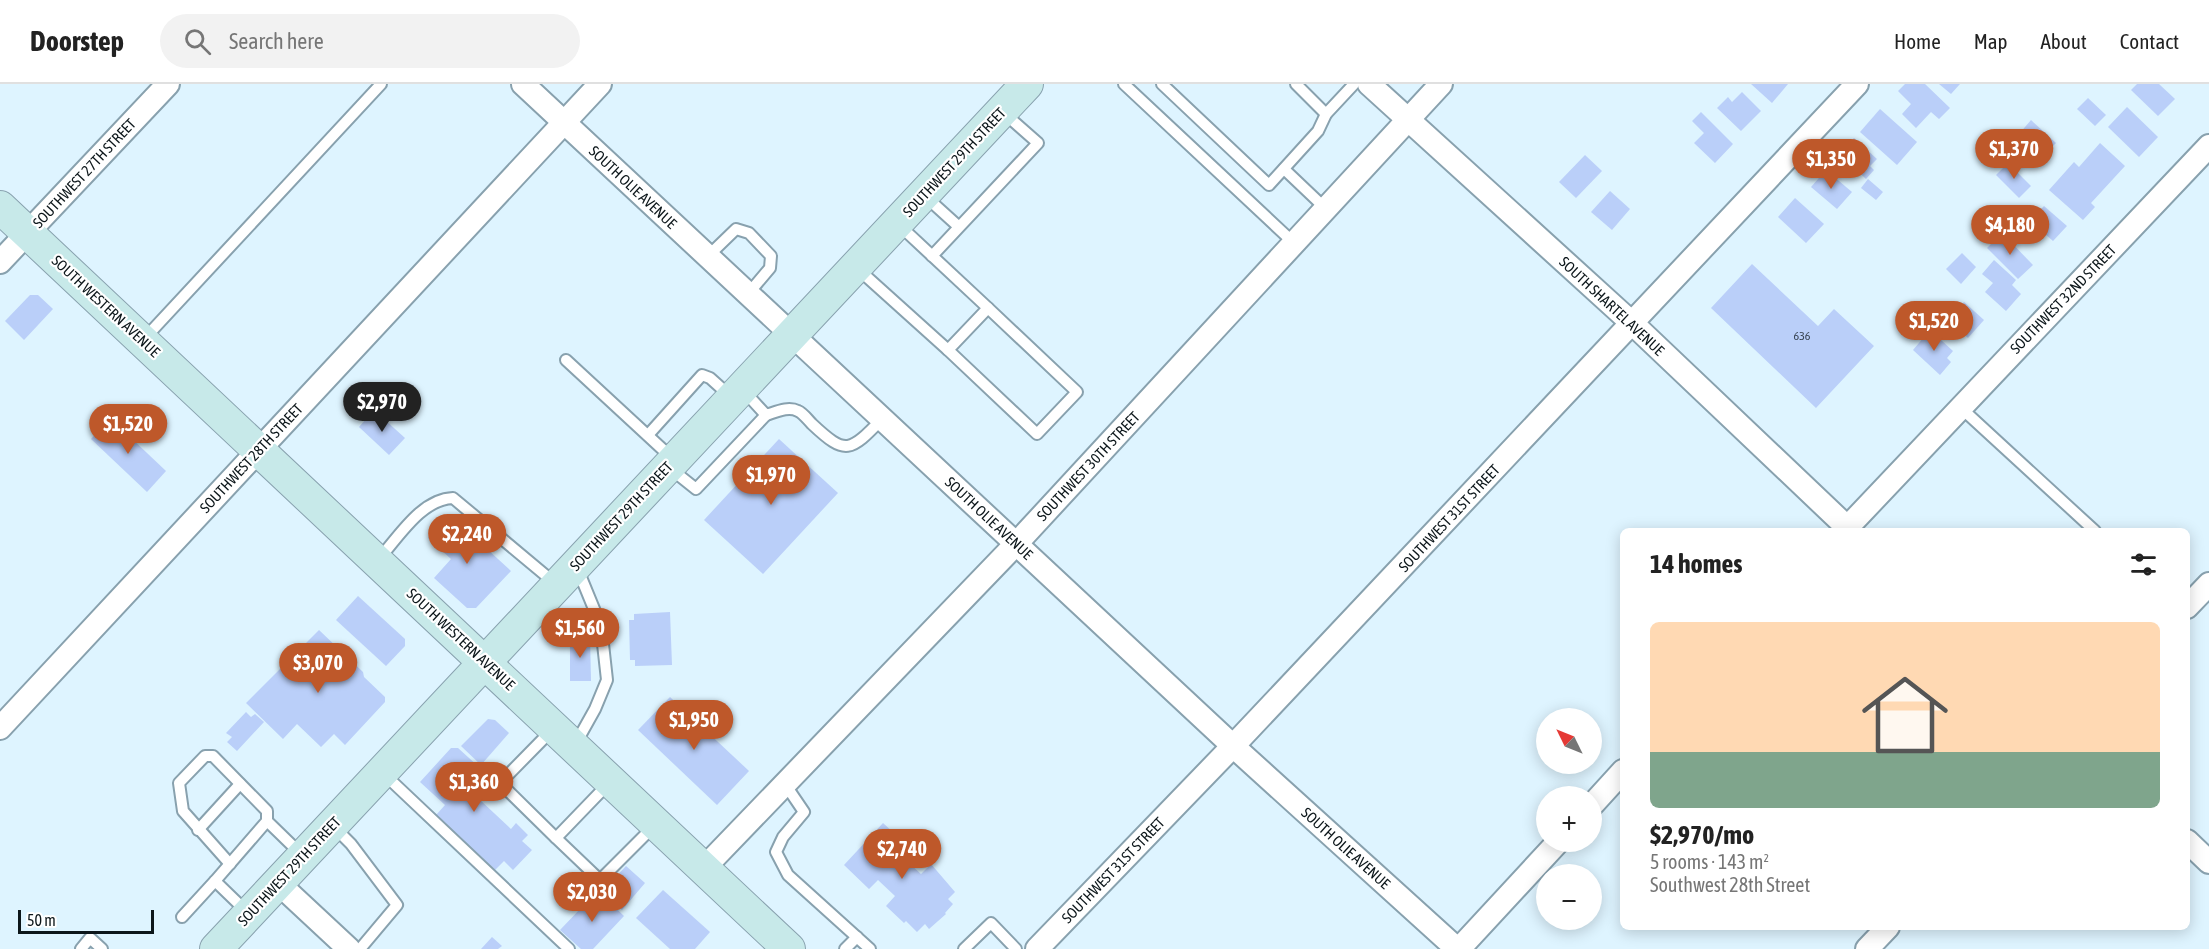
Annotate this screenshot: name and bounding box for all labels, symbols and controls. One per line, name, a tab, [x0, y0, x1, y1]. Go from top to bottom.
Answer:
search box	[160, 14, 580, 68]
text: Doorstep	[30, 25, 124, 57]
icon: search	[181, 25, 214, 58]
text: Search here	[229, 28, 324, 54]
text: Home	[1894, 29, 1941, 53]
text: Map	[1974, 29, 2008, 53]
text: About	[2041, 29, 2087, 53]
text: Contact	[2120, 29, 2179, 53]
street label: SOUTHWEST 29TH STREET	[899, 104, 1009, 220]
street label: SOUTHWEST 27TH STREET	[29, 115, 139, 231]
pin: $1,370	[1965, 129, 2063, 180]
text: $1,370	[1989, 137, 2039, 160]
pin: $1,350	[1782, 139, 1880, 190]
street label: SOUTH OLIE AVENUE	[586, 142, 681, 232]
text: $1,350	[1806, 147, 1856, 170]
pin: $4,180	[1961, 205, 2059, 256]
text: $4,180	[1985, 213, 2035, 236]
street label: SOUTHWEST 32ND STREET	[2007, 241, 2120, 357]
street label: SOUTH WESTERN AVENUE	[49, 252, 164, 361]
street label: SOUTH SHARTEL AVENUE	[1556, 253, 1668, 359]
pin: $1,520	[1885, 301, 1983, 352]
text: $1,520	[1909, 309, 1959, 332]
house number: 636	[1794, 329, 1811, 343]
pin: $2,970	[333, 382, 431, 433]
text: $2,970	[357, 390, 407, 413]
street label: SOUTHWEST 28TH STREET	[196, 400, 306, 516]
pin: $1,520	[79, 404, 177, 455]
street label: SOUTHWEST 30TH STREET	[1033, 408, 1143, 524]
text: $1,520	[103, 412, 153, 435]
pin: $1,970	[722, 455, 820, 506]
street label: SOUTHWEST 29TH STREET	[566, 458, 676, 574]
street label: SOUTHWEST 31ST STREET	[1395, 461, 1503, 575]
text: $1,970	[746, 463, 796, 486]
street label: SOUTH OLIE AVENUE	[942, 473, 1037, 563]
pin: $2,240	[418, 514, 516, 565]
text: $2,240	[442, 522, 492, 545]
icon: filters	[2127, 548, 2160, 581]
text: 14 homes	[1650, 549, 1743, 579]
street label: SOUTH WESTERN AVENUE	[404, 585, 519, 694]
pin: $1,560	[531, 608, 629, 659]
text: $1,560	[555, 616, 605, 639]
pin: $3,070	[269, 643, 367, 694]
text: $3,070	[293, 651, 343, 674]
icon: home	[1851, 661, 1959, 769]
pin: $1,950	[645, 700, 743, 751]
text: $1,950	[669, 708, 719, 731]
north arrow	[1536, 708, 1602, 774]
map controls	[1536, 708, 1602, 930]
pin: $1,360	[425, 762, 523, 813]
text: $1,360	[449, 770, 499, 793]
button: +	[1536, 786, 1602, 852]
street label: SOUTH OLIE AVENUE	[1298, 804, 1394, 893]
street label: SOUTHWEST 29TH STREET	[234, 813, 344, 929]
street label: SOUTHWEST 31ST STREET	[1058, 813, 1168, 926]
text: $2,970/mo	[1650, 820, 1754, 850]
pin: $2,740	[853, 829, 951, 880]
text: $2,740	[877, 837, 927, 860]
text: 5 rooms · 143 m²	[1650, 850, 1769, 873]
button: −	[1536, 864, 1602, 930]
pin: $2,030	[543, 872, 641, 923]
text: Southwest 28th Street	[1650, 873, 1810, 896]
text: $2,030	[567, 880, 617, 903]
scale bar	[18, 907, 154, 934]
text: 50 m	[27, 911, 56, 929]

